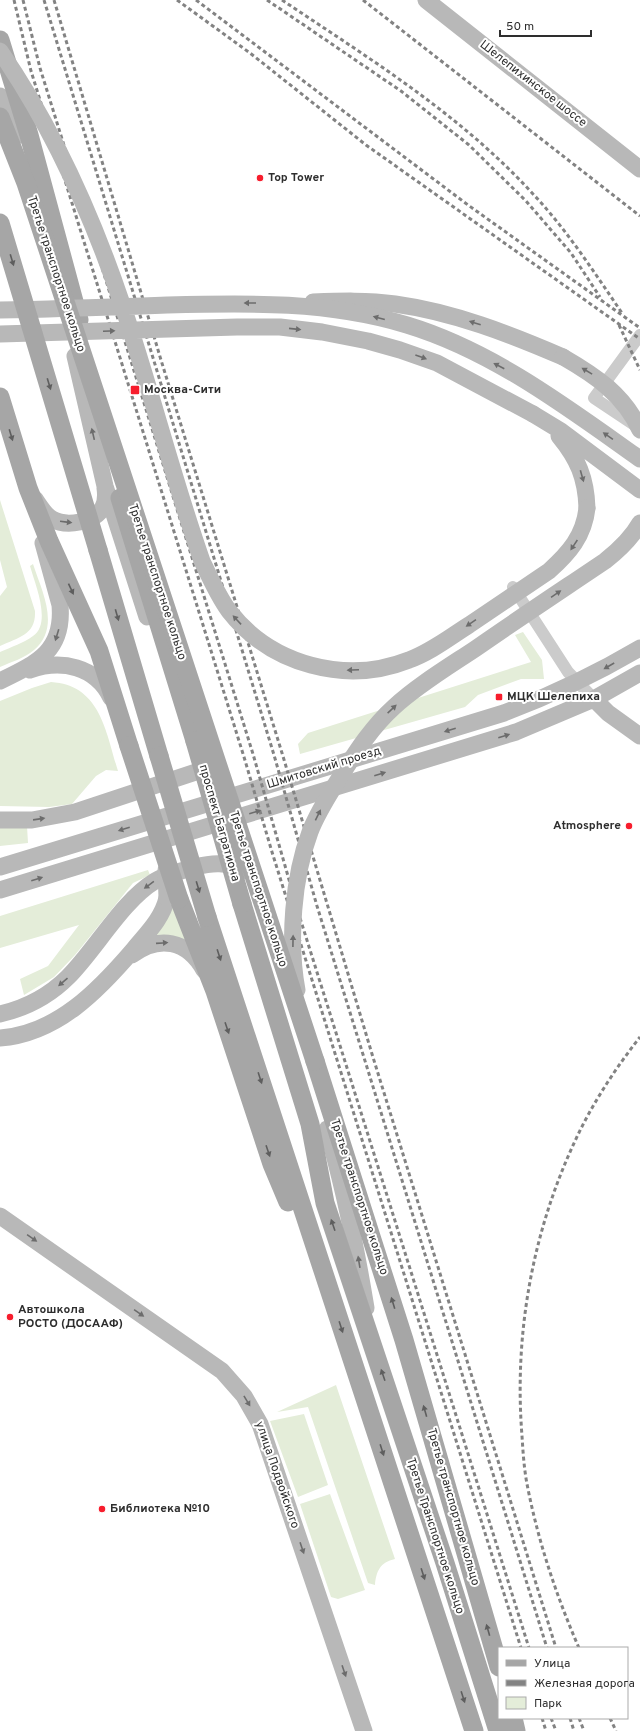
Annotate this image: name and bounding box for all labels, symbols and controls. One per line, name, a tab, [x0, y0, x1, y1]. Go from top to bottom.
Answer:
scale bar	[500, 12, 591, 38]
text: 50 m	[506, 19, 534, 35]
street label: Шелепихинское шоссе	[476, 37, 590, 131]
place label: Top Tower	[268, 170, 324, 186]
marker: Top Tower	[255, 173, 265, 183]
street label: Третье транспортное кольцо	[23, 194, 89, 354]
one-way arrow	[9, 254, 15, 266]
one-way arrow	[243, 300, 256, 306]
one-way arrow	[373, 314, 385, 320]
one-way arrow	[469, 320, 481, 326]
one-way arrow	[289, 325, 301, 332]
one-way arrow	[103, 328, 116, 334]
one-way arrow	[416, 355, 428, 361]
one-way arrow	[493, 363, 505, 369]
one-way arrow	[581, 367, 593, 374]
one-way arrow	[46, 379, 52, 391]
place label: Москва-Сити	[144, 382, 221, 398]
marker: Москва-Сити	[129, 384, 141, 396]
one-way arrow	[89, 428, 95, 441]
one-way arrow	[8, 429, 14, 441]
one-way arrow	[603, 432, 614, 440]
one-way arrow	[579, 470, 585, 482]
street label: Третье транспортное кольцо	[124, 502, 190, 662]
one-way arrow	[59, 519, 72, 525]
one-way arrow	[570, 539, 578, 550]
one-way arrow	[68, 583, 74, 594]
one-way arrow	[551, 590, 561, 598]
one-way arrow	[114, 609, 120, 621]
one-way arrow	[233, 615, 242, 625]
one-way arrow	[466, 619, 477, 627]
one-way arrow	[54, 629, 60, 641]
one-way arrow	[603, 662, 615, 669]
one-way arrow	[347, 667, 359, 674]
place label: МЦК Шелепиха	[507, 689, 600, 705]
marker: МЦК Шелепиха	[494, 692, 504, 702]
one-way arrow	[387, 704, 397, 714]
one-way arrow	[443, 727, 455, 733]
one-way arrow	[498, 732, 510, 738]
street label: Шмитовский проезд	[265, 743, 383, 793]
street label: проспект Багратиона	[195, 763, 243, 883]
one-way arrow	[374, 771, 386, 777]
street label: Третье транспортное кольцо	[225, 809, 291, 969]
one-way arrow	[250, 809, 262, 815]
one-way arrow	[315, 809, 321, 820]
one-way arrow	[33, 816, 45, 822]
place label: Atmosphere	[553, 818, 621, 834]
marker: Atmosphere	[624, 821, 634, 831]
one-way arrow	[118, 826, 130, 832]
one-way arrow	[32, 876, 44, 882]
one-way arrow	[144, 881, 154, 889]
one-way arrow	[195, 881, 201, 893]
one-way arrow	[290, 934, 296, 947]
one-way arrow	[156, 940, 168, 947]
one-way arrow	[217, 949, 223, 961]
one-way arrow	[58, 977, 67, 986]
one-way arrow	[224, 1022, 230, 1034]
one-way arrow	[257, 1072, 263, 1084]
street label: Третье транспортное кольцо	[326, 1117, 392, 1277]
one-way arrow	[265, 1146, 271, 1158]
one-way arrow	[329, 1219, 335, 1231]
one-way arrow	[27, 1234, 37, 1242]
one-way arrow	[356, 1256, 362, 1268]
one-way arrow	[389, 1297, 395, 1309]
place label: Автошкола РОСТО (ДОСААФ)	[18, 1302, 123, 1332]
one-way arrow	[134, 1309, 144, 1317]
marker: Автошкола РОСТО (ДОСААФ)	[5, 1312, 15, 1322]
one-way arrow	[339, 1321, 345, 1333]
one-way arrow	[380, 1368, 386, 1380]
one-way arrow	[243, 1395, 250, 1407]
one-way arrow	[422, 1405, 428, 1417]
street label: улица Подвойского	[251, 1419, 303, 1531]
street label: Третье транспортное кольцо	[423, 1426, 483, 1588]
one-way arrow	[379, 1445, 385, 1457]
street label: Третье Транспортное кольцо	[402, 1456, 468, 1616]
place label: Библиотека №10	[110, 1501, 210, 1517]
marker: Библиотека №10	[97, 1504, 107, 1514]
one-way arrow	[299, 1543, 305, 1555]
one-way arrow	[420, 1568, 426, 1580]
one-way arrow	[485, 1624, 491, 1636]
legend	[498, 1647, 628, 1719]
text: Улица	[534, 1656, 570, 1672]
one-way arrow	[341, 1666, 347, 1678]
text: Железная дорога	[534, 1676, 635, 1692]
one-way arrow	[460, 1692, 466, 1704]
text: Парк	[534, 1696, 562, 1712]

